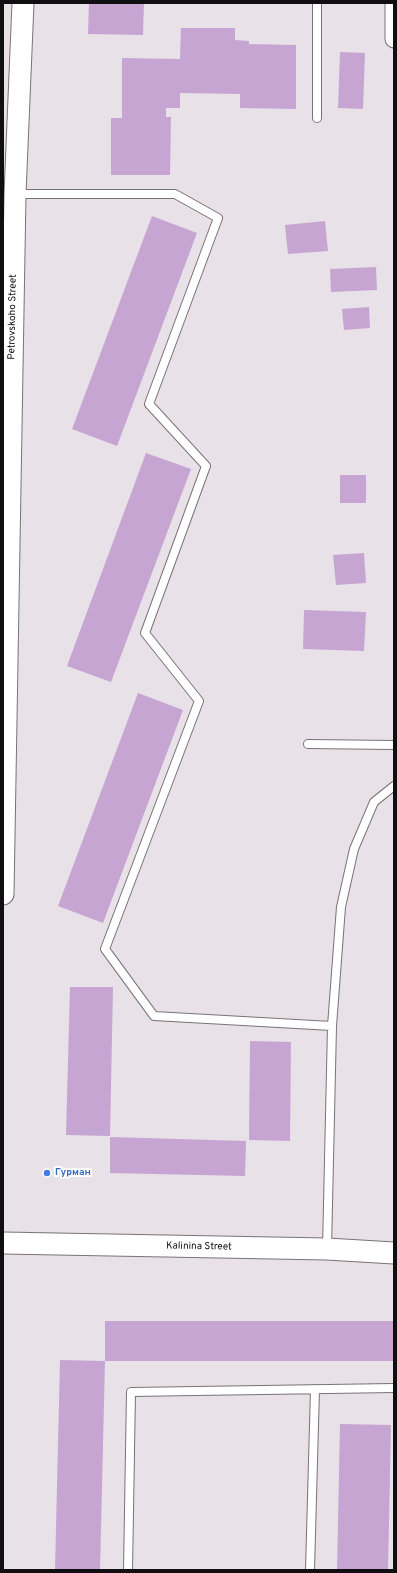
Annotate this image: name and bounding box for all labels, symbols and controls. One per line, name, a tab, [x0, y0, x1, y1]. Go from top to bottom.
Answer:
street label: Petrovskoho Street	[6, 274, 20, 360]
place label: Гурман	[55, 1167, 91, 1179]
marker: Гурман	[42, 1168, 52, 1178]
street label: Kalinina Street	[166, 1240, 232, 1254]

